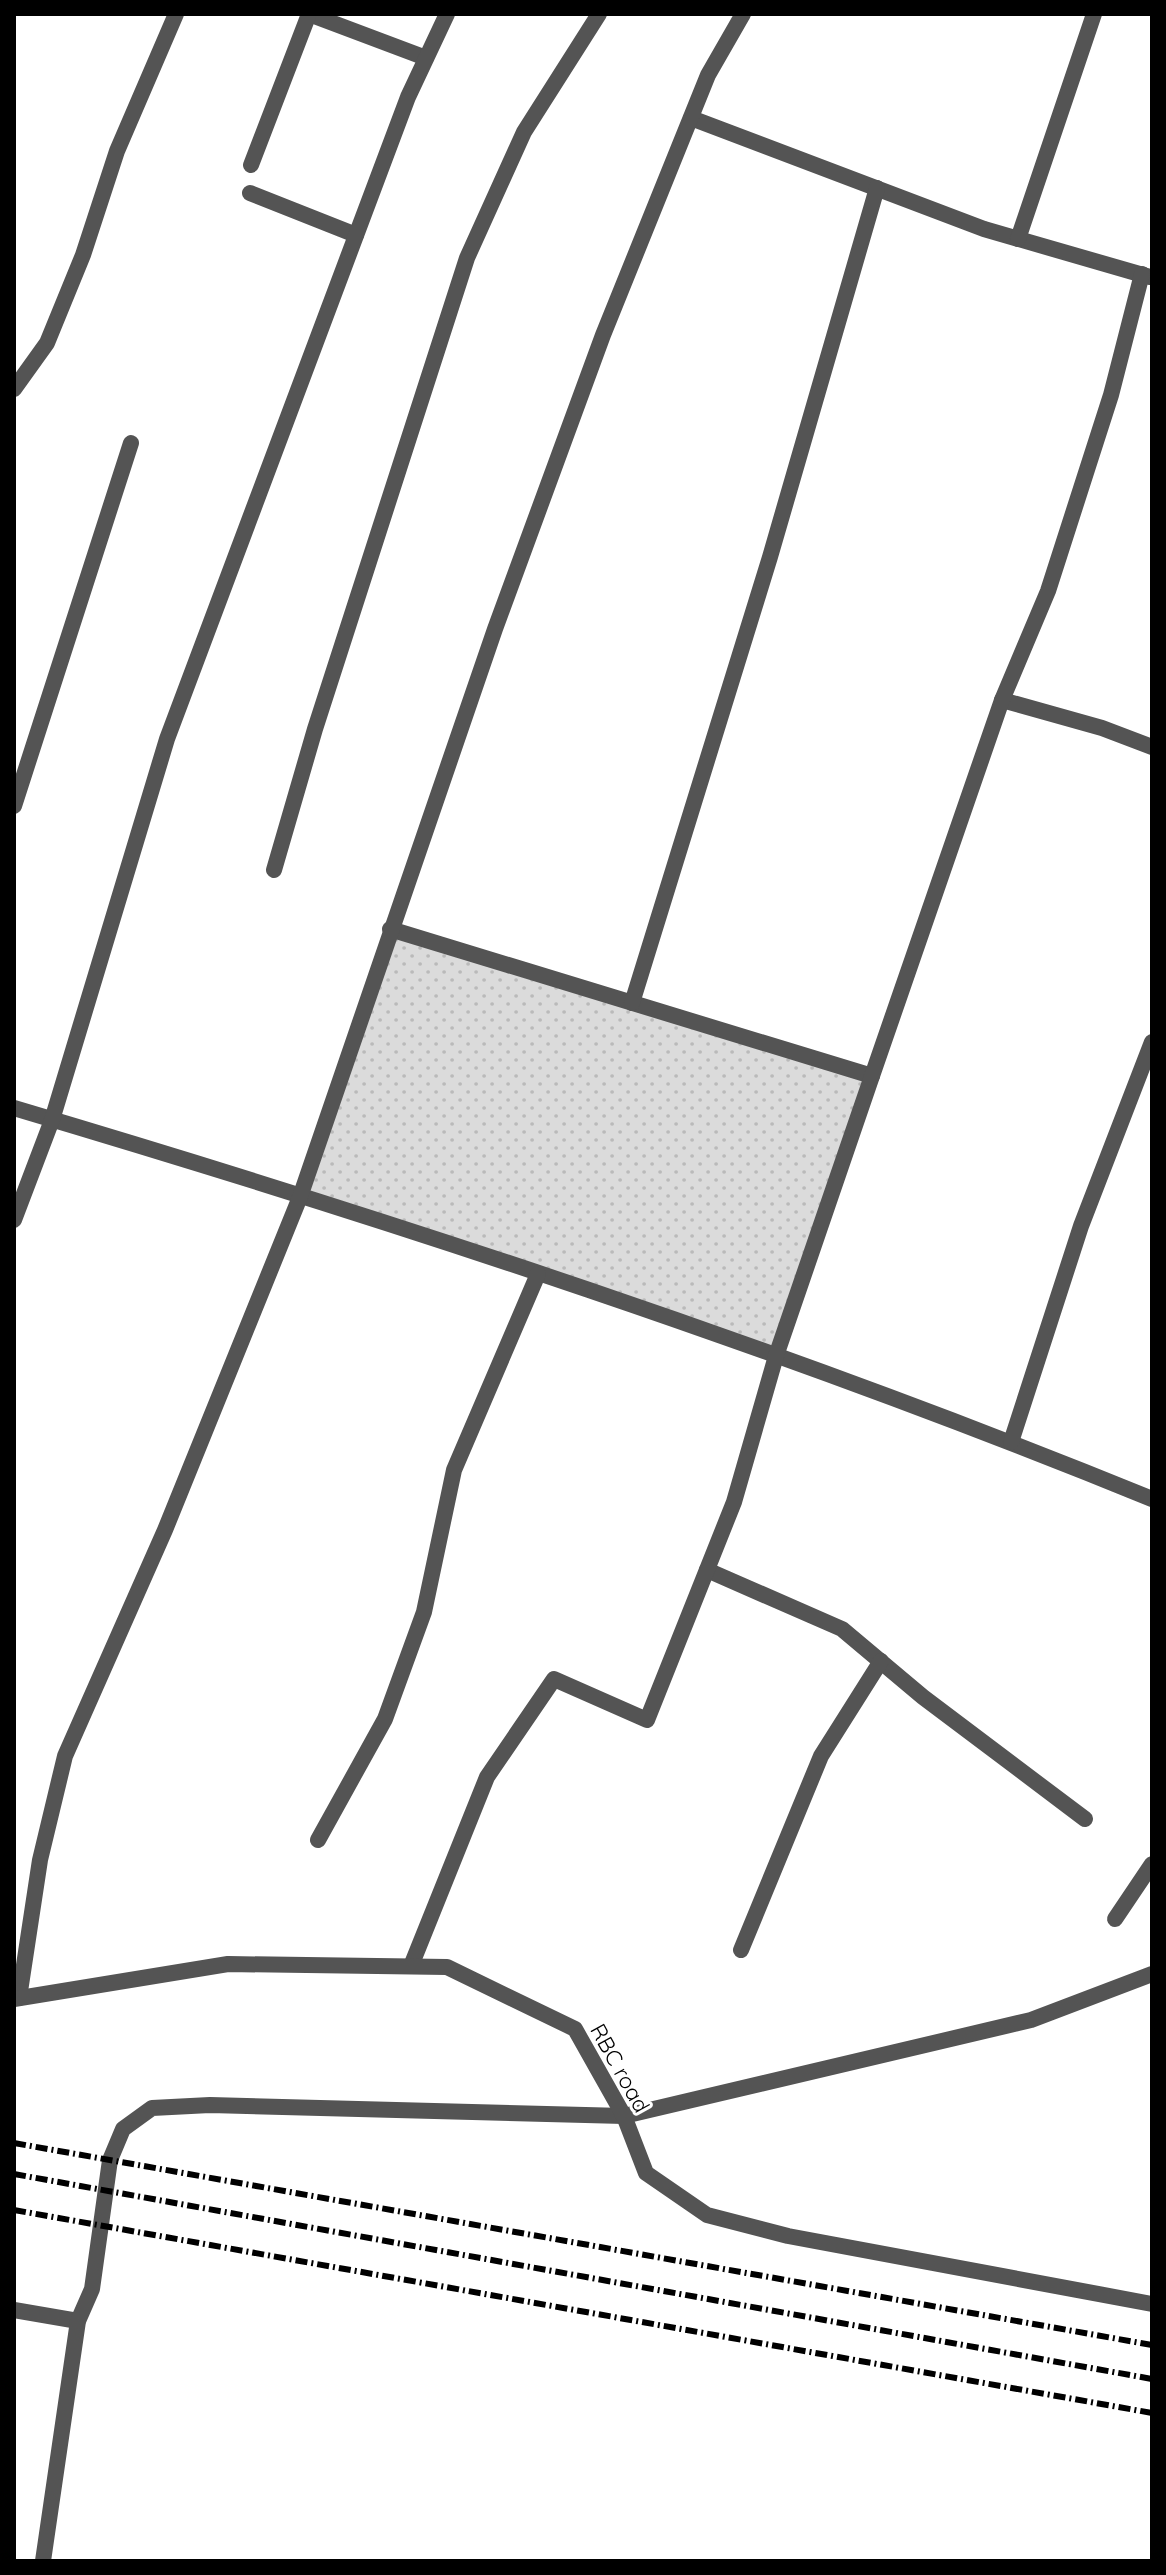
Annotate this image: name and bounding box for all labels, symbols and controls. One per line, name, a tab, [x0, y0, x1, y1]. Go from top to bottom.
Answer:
street label: RBC road	[584, 2019, 656, 2117]

